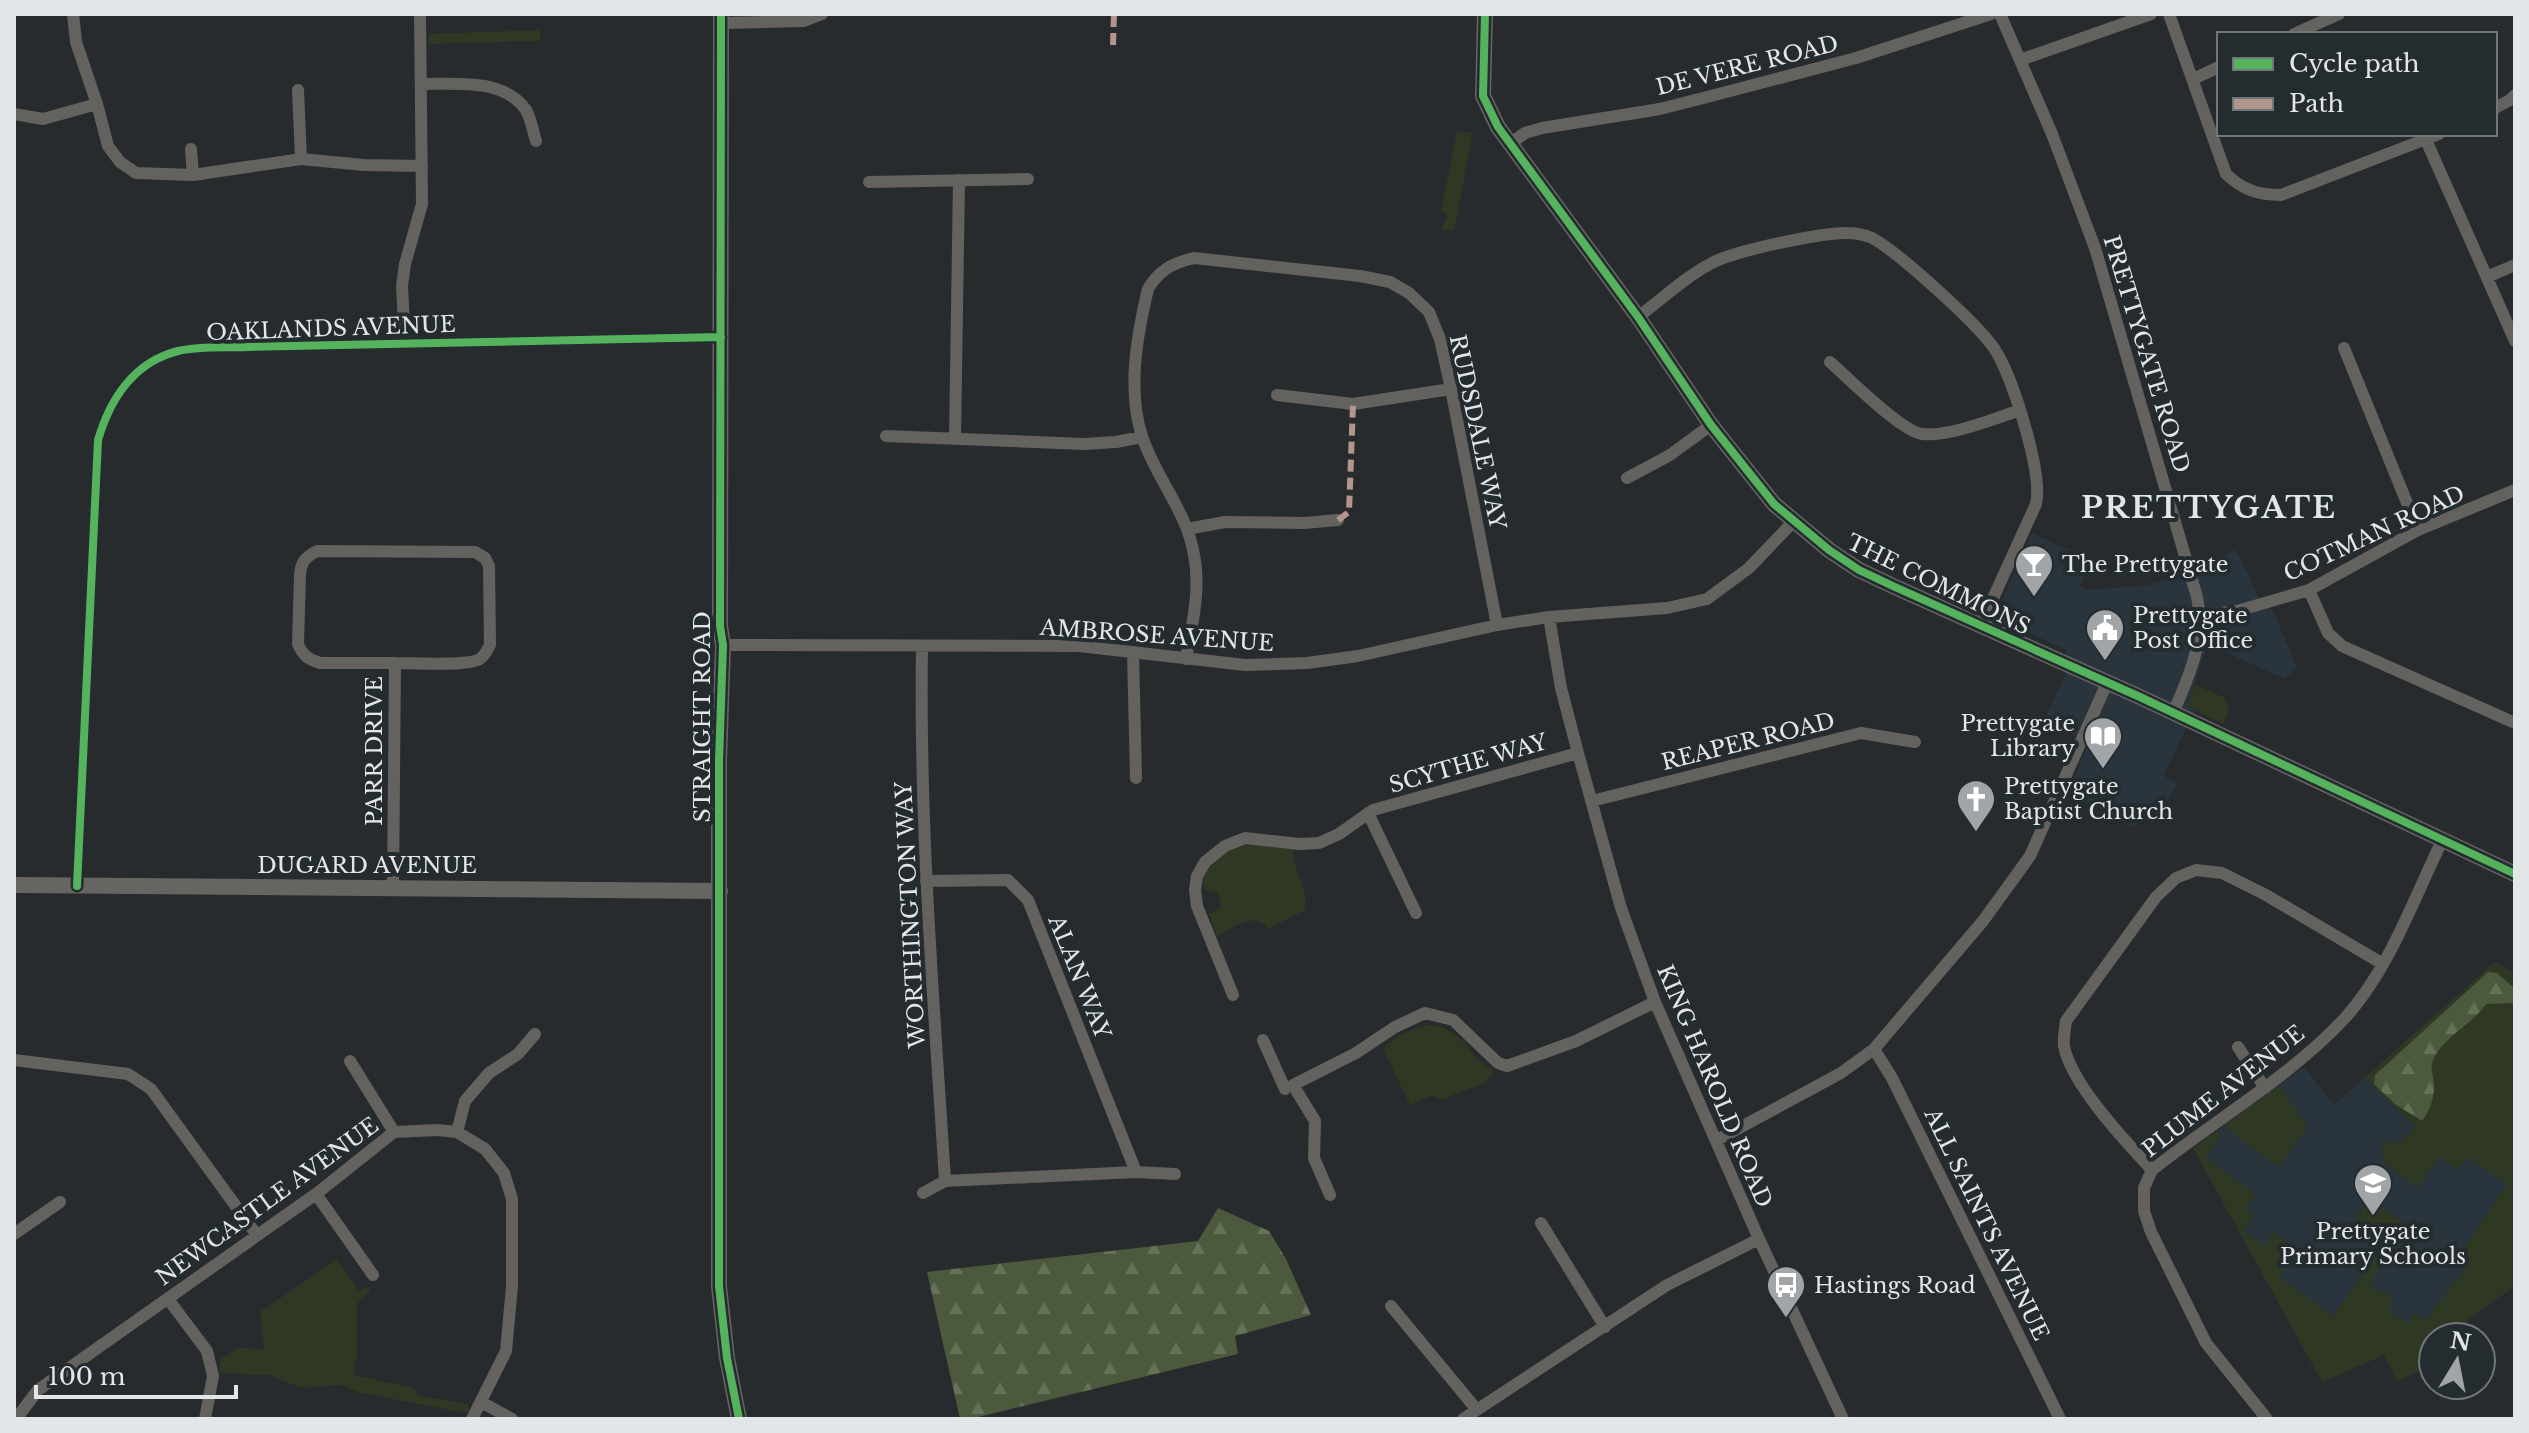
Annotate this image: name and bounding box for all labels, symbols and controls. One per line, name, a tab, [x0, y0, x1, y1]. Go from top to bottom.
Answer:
street label: DE VERE ROAD	[1653, 30, 1841, 101]
legend	[2217, 32, 2497, 136]
text: Cycle path	[2289, 49, 2420, 78]
text: Path	[2289, 89, 2344, 118]
street label: PRETTYGATE ROAD	[2098, 232, 2196, 476]
street label: OAKLANDS AVENUE	[206, 311, 456, 346]
street label: RUDSDALE WAY	[1444, 332, 1512, 533]
street label: COTMAN ROAD	[2279, 480, 2469, 587]
district label: PRETTYGATE	[2081, 489, 2337, 526]
street label: THE COMMONS	[1843, 528, 2035, 641]
bar icon: The Prettygate	[2013, 543, 2055, 598]
place label: The Prettygate	[2062, 551, 2228, 578]
place label: Prettygate Post Office	[2133, 602, 2253, 654]
public building icon: Prettygate Post Office	[2084, 607, 2126, 662]
street label: STRAIGHT ROAD	[689, 611, 716, 823]
street label: AMBROSE AVENUE	[1038, 614, 1275, 657]
street label: PARR DRIVE	[361, 676, 388, 826]
street label: REAPER ROAD	[1659, 707, 1838, 776]
place label: Prettygate Library	[1960, 710, 2075, 762]
library icon: Prettygate Library	[2082, 715, 2124, 770]
street label: SCYTHE WAY	[1386, 728, 1551, 799]
place label: Prettygate Baptist Church	[2004, 773, 2173, 825]
church icon: Prettygate Baptist Church	[1955, 778, 1997, 833]
street label: WORTHINGTON WAY	[890, 780, 931, 1050]
street label: DUGARD AVENUE	[257, 852, 477, 879]
street label: ALAN WAY	[1042, 910, 1117, 1044]
street label: KING HAROLD ROAD	[1651, 961, 1778, 1212]
street label: PLUME AVENUE	[2137, 1020, 2310, 1163]
street label: ALL SAINTS AVENUE	[1918, 1103, 2055, 1345]
street label: NEWCASTLE AVENUE	[151, 1112, 384, 1291]
school or university icon: Prettygate Primary Schools	[2352, 1162, 2394, 1217]
place label: Prettygate Primary Schools	[2280, 1218, 2466, 1270]
bus stop icon: Hastings Road	[1765, 1264, 1807, 1319]
place label: Hastings Road	[1814, 1272, 1976, 1299]
north arrow	[2417, 1321, 2497, 1401]
text: N	[2448, 1327, 2473, 1357]
scale bar	[36, 1349, 236, 1399]
text: 100 m	[48, 1362, 126, 1391]

